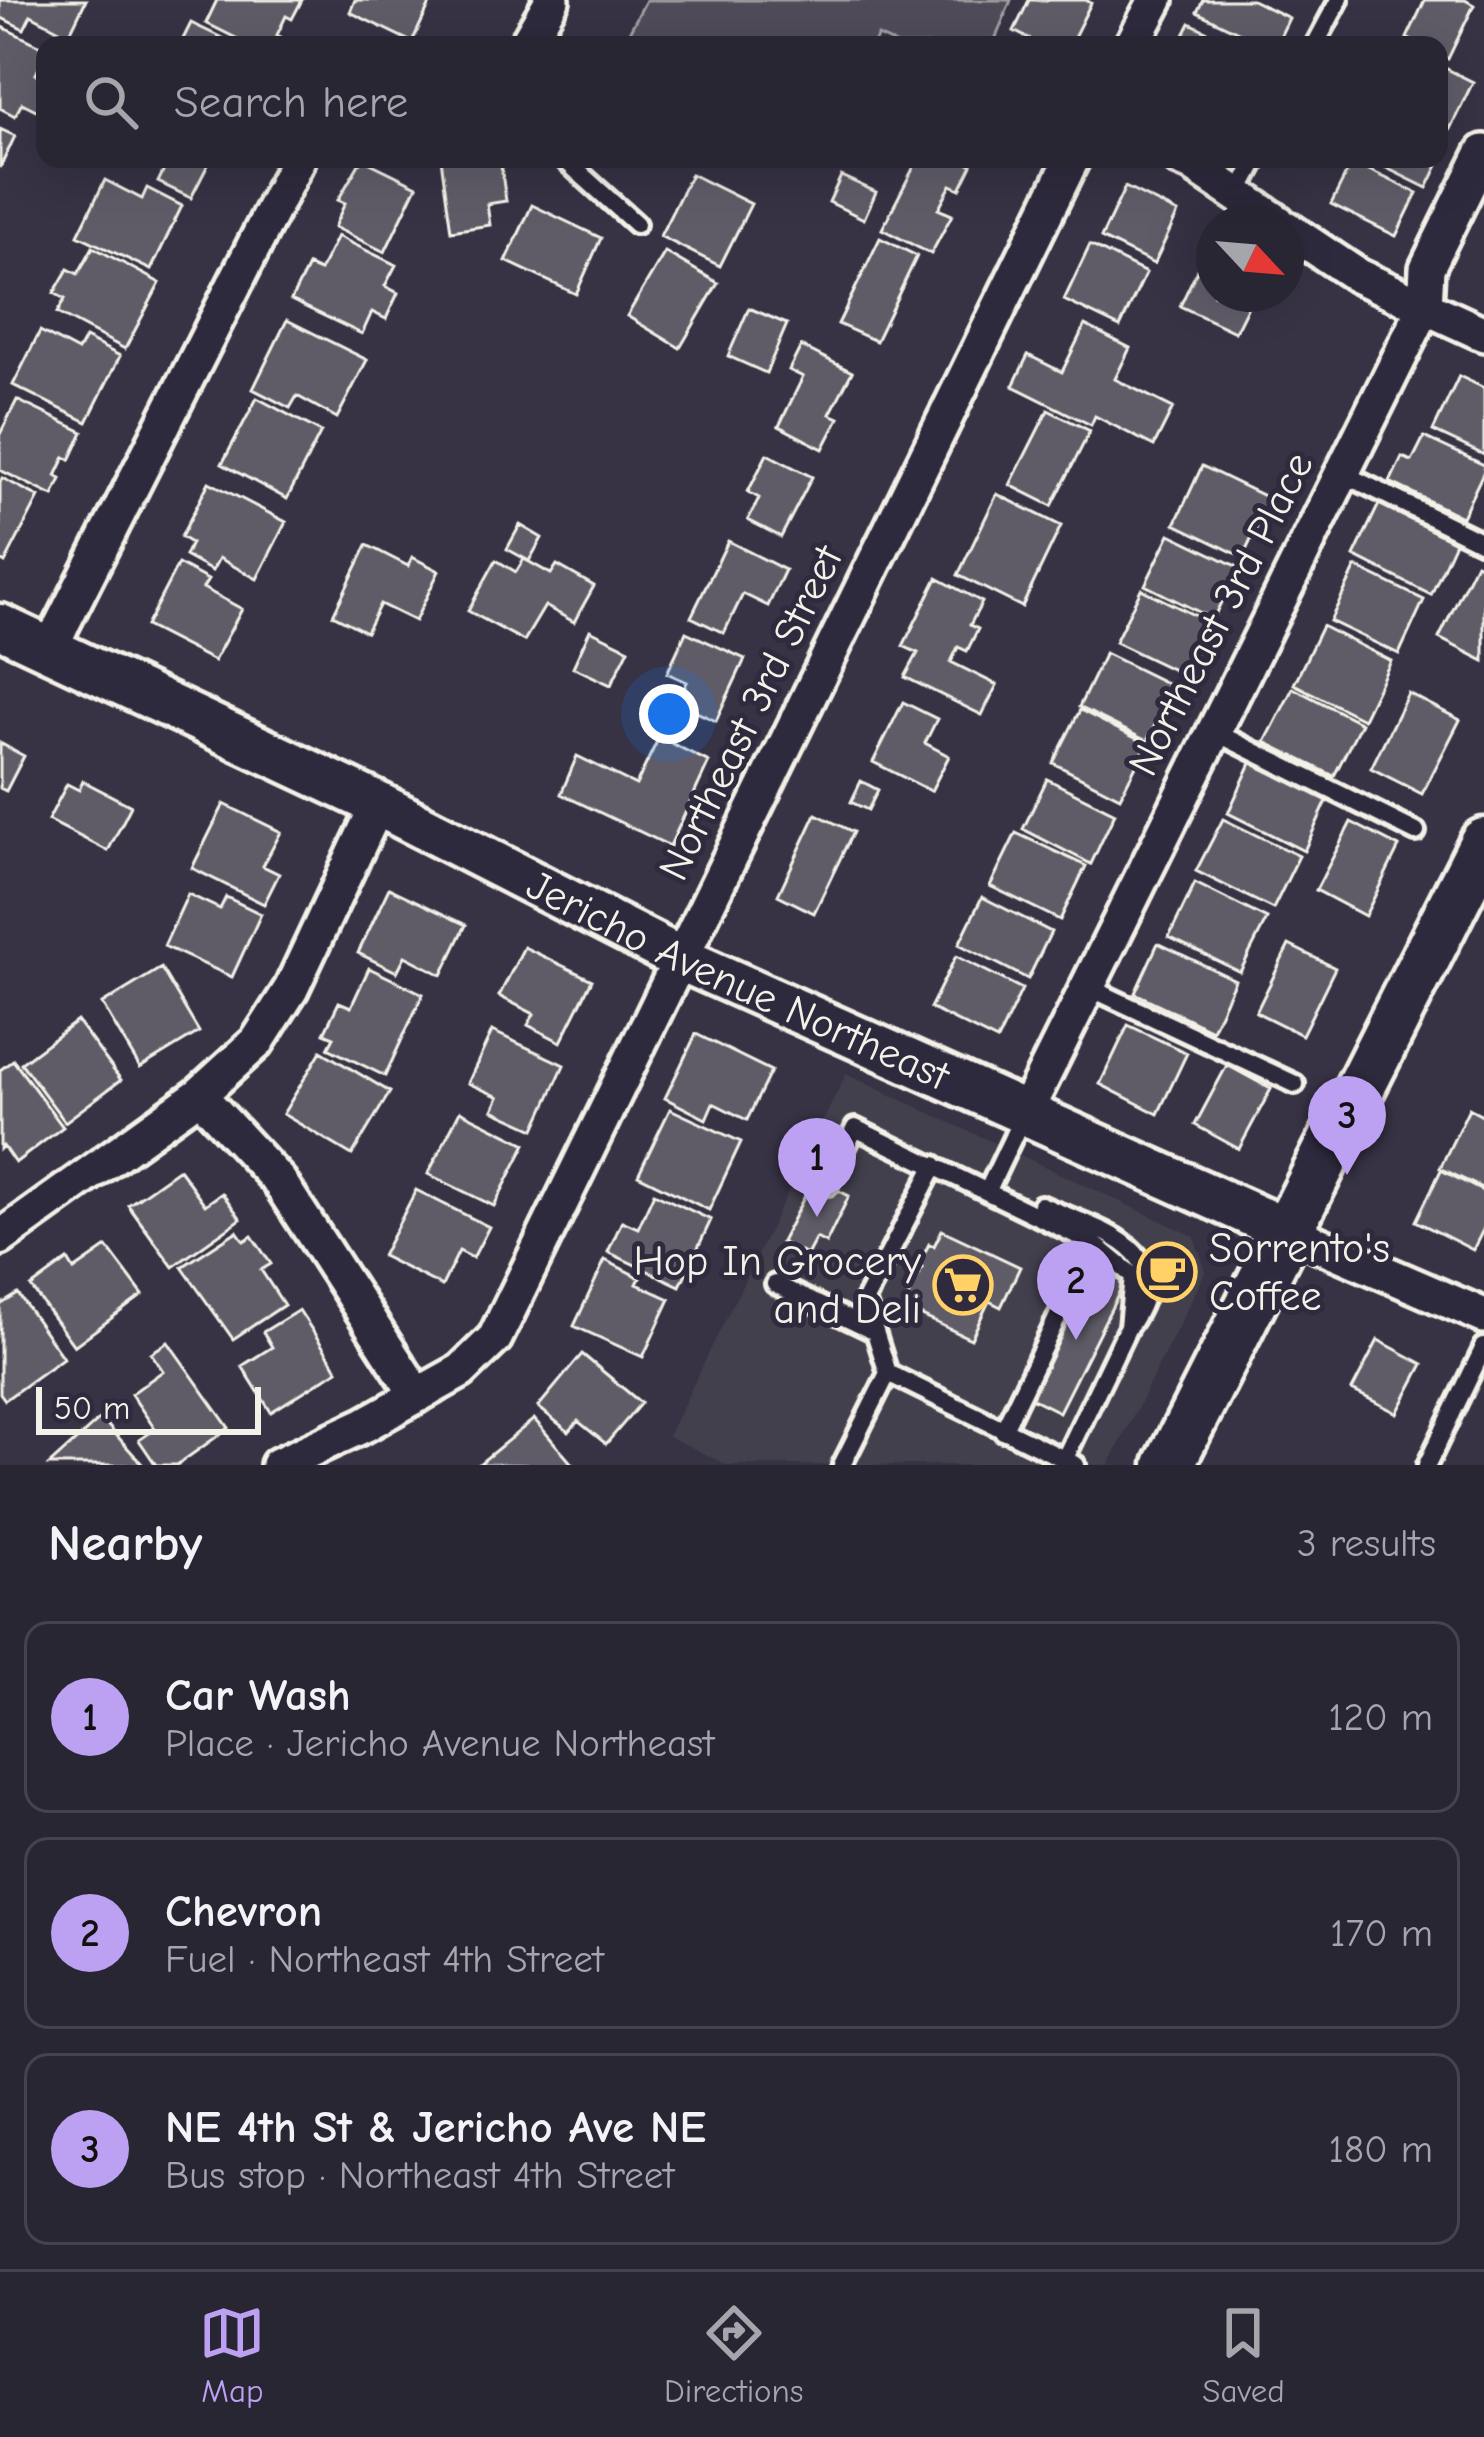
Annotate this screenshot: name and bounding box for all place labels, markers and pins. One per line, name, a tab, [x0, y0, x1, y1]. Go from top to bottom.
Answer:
pin: 3	[1308, 1076, 1386, 1175]
pin: 1	[778, 1118, 856, 1217]
place label: Sorrento's Coffee	[1209, 1224, 1390, 1321]
place label: Hop In Grocery and Deli	[633, 1237, 921, 1334]
pin: 2	[1037, 1241, 1115, 1340]
cafe icon: Sorrento's Coffee	[1136, 1241, 1198, 1303]
supermarket icon: Hop In Grocery and Deli	[932, 1254, 994, 1316]

